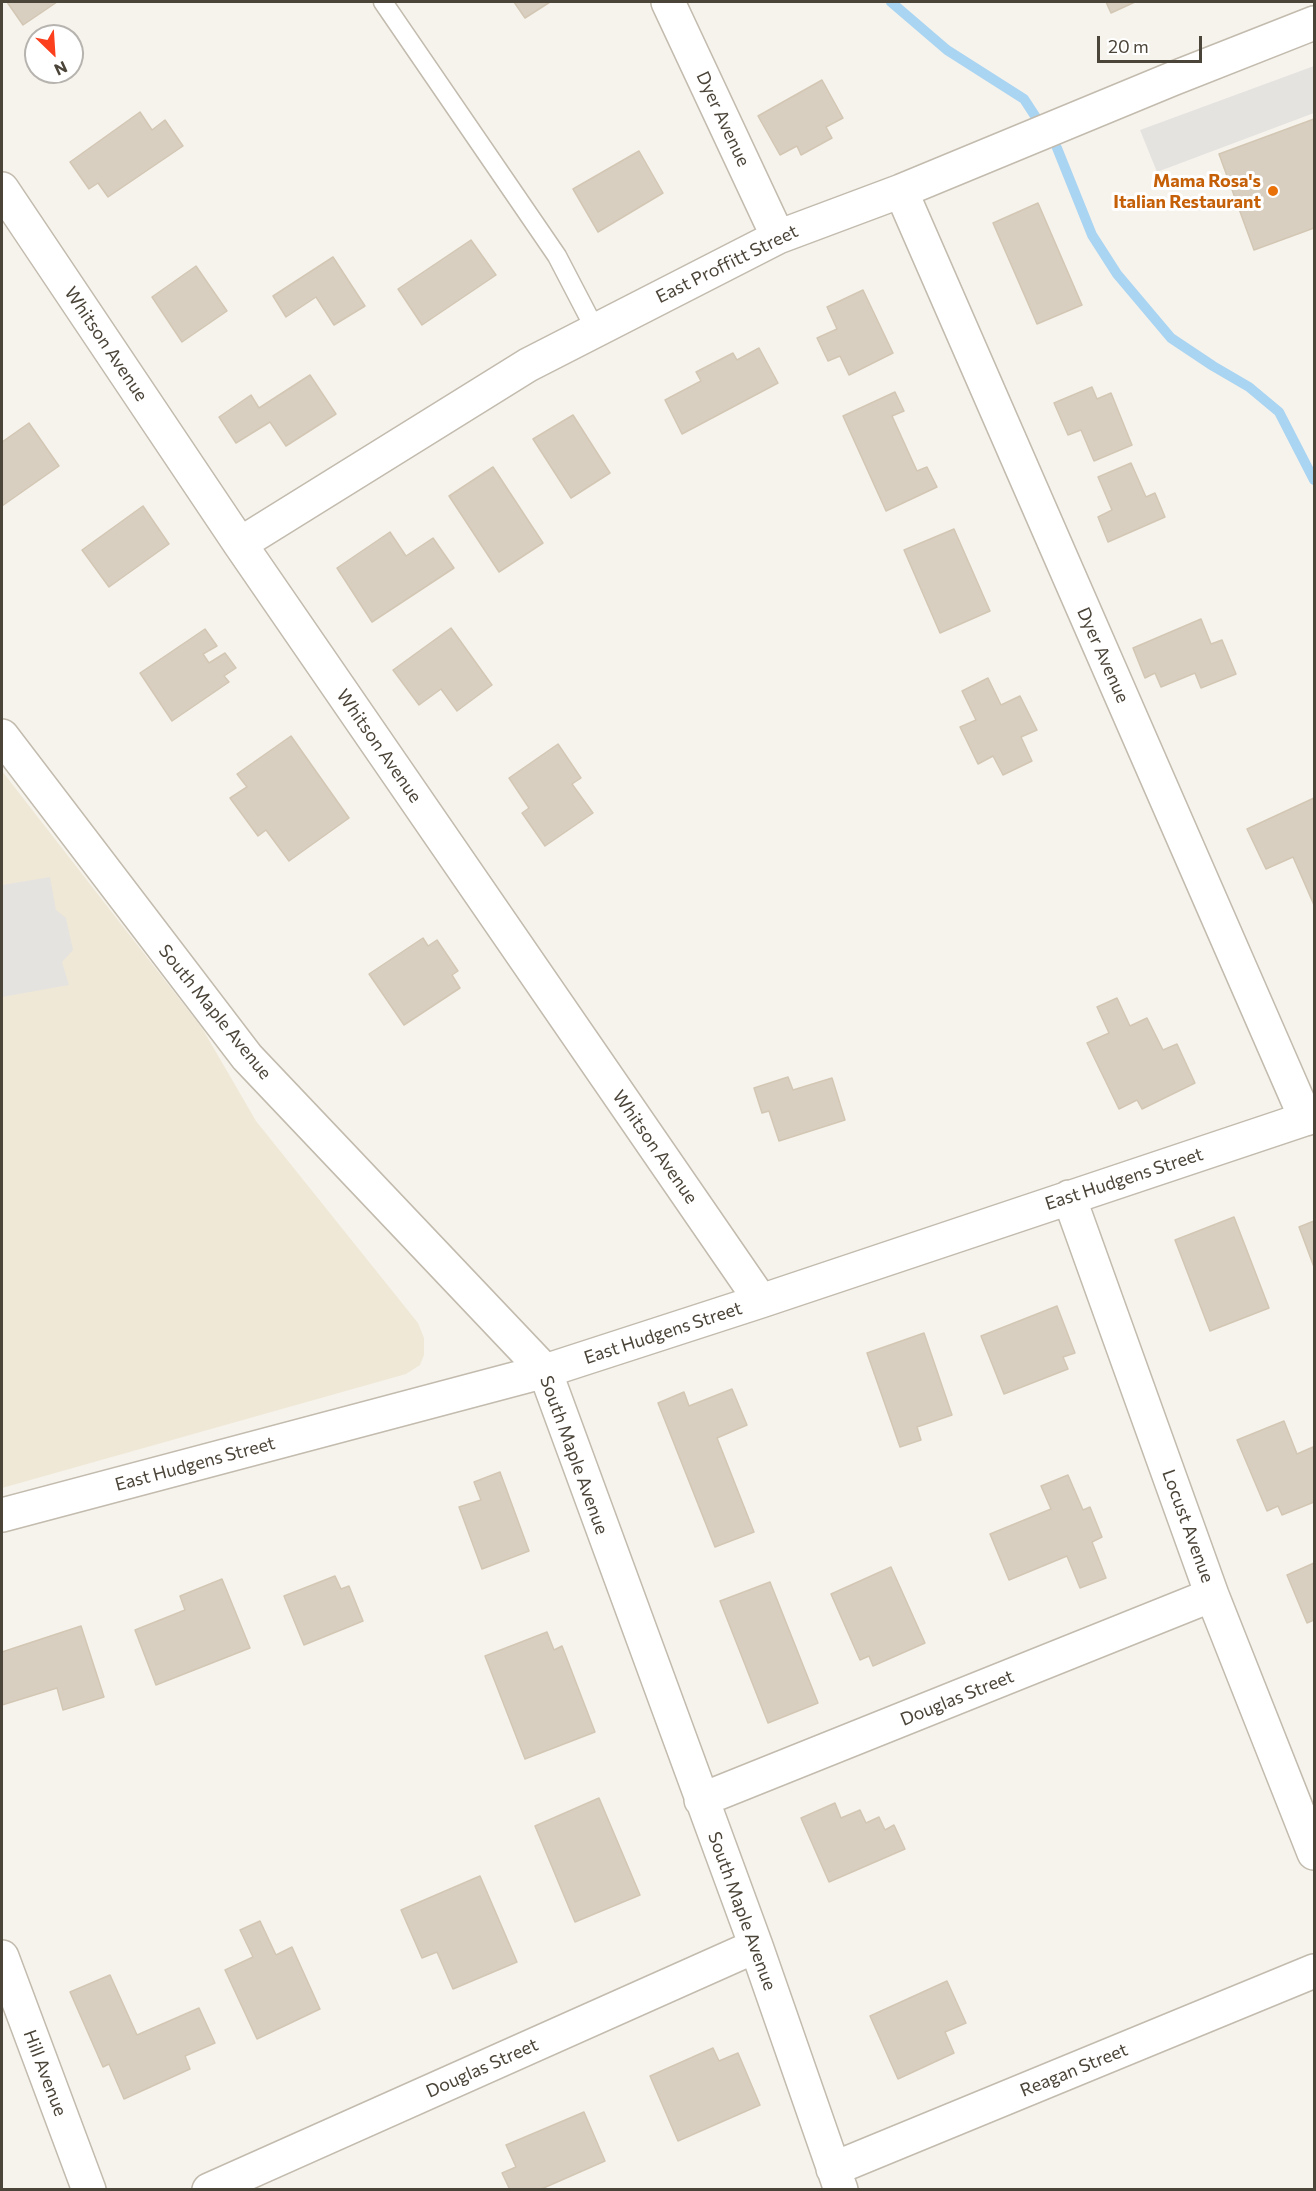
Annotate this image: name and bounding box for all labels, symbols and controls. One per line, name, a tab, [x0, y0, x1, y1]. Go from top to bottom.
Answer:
north arrow	[24, 24, 84, 84]
scale bar	[1100, 24, 1205, 62]
text: 20 m	[1108, 35, 1149, 57]
text: N	[52, 58, 70, 80]
street label: Dyer Avenue	[692, 68, 754, 170]
place label: Mama Rosa's Italian Restaurant	[1113, 170, 1261, 213]
marker: Mama Rosa's Italian Restaurant	[1266, 184, 1280, 198]
street label: East Proffitt Street	[652, 220, 802, 308]
street label: Whitson Avenue	[60, 283, 152, 405]
street label: Dyer Avenue	[1072, 604, 1134, 706]
street label: Whitson Avenue	[332, 685, 426, 807]
street label: South Maple Avenue	[154, 940, 276, 1084]
street label: Whitson Avenue	[608, 1086, 702, 1208]
street label: East Hudgens Street	[1042, 1143, 1206, 1215]
street label: East Hudgens Street	[581, 1297, 745, 1369]
street label: South Maple Avenue	[535, 1373, 613, 1537]
street label: East Hudgens Street	[113, 1432, 277, 1496]
street label: Locust Avenue	[1158, 1466, 1218, 1586]
street label: Douglas Street	[897, 1665, 1017, 1731]
street label: South Maple Avenue	[703, 1829, 781, 1993]
street label: Hill Avenue	[19, 2027, 71, 2119]
street label: Douglas Street	[423, 2034, 541, 2102]
street label: Reagan Street	[1017, 2039, 1131, 2101]

